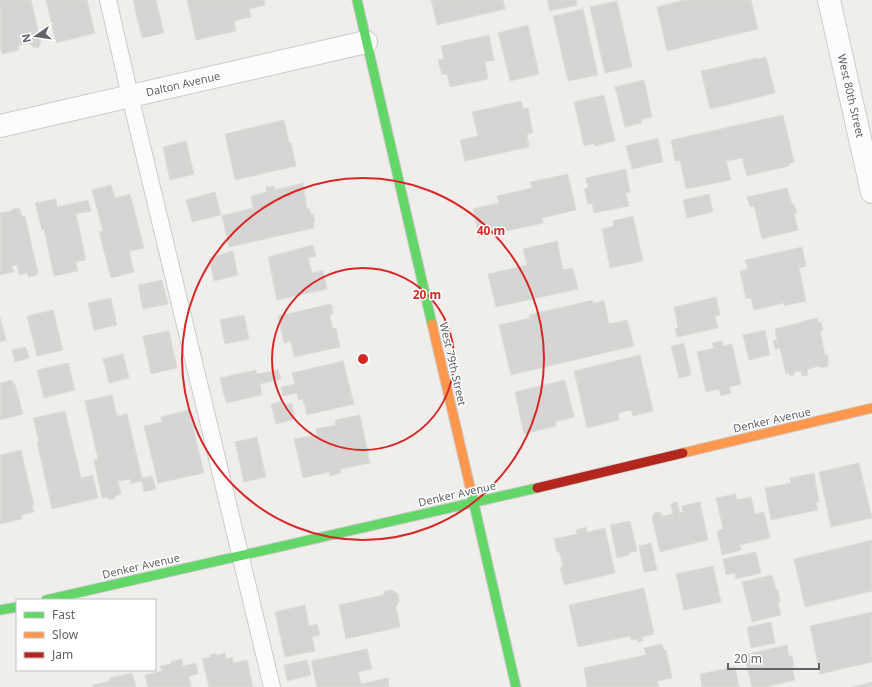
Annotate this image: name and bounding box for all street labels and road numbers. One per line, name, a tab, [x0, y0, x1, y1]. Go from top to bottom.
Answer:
street label: West 80th Street	[835, 53, 868, 139]
street label: Dalton Avenue	[144, 68, 222, 99]
street label: West 79th Street	[437, 321, 470, 407]
street label: Denker Avenue	[732, 403, 812, 436]
street label: Denker Avenue	[417, 477, 497, 510]
street label: Denker Avenue	[101, 549, 181, 582]

